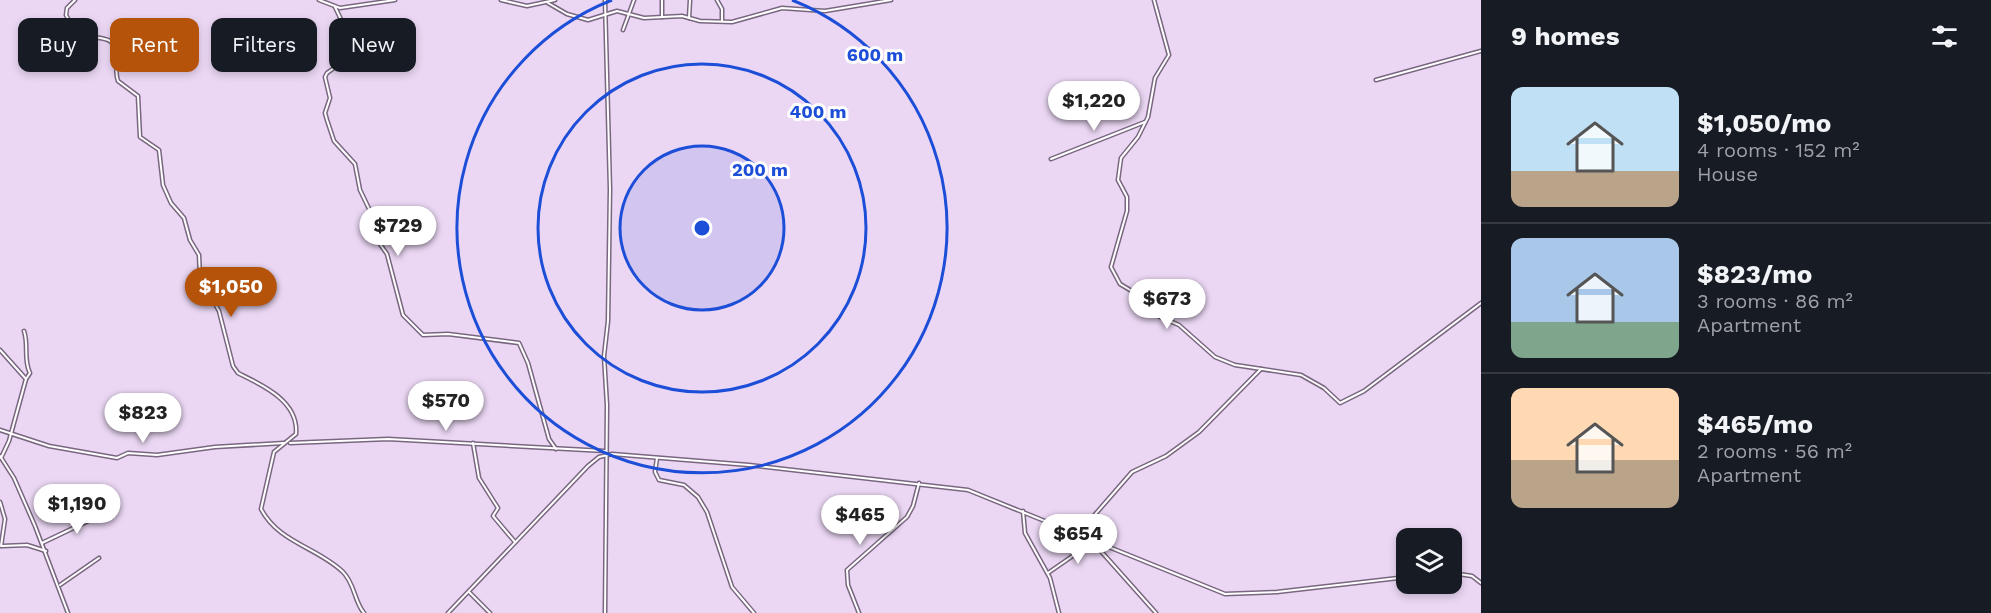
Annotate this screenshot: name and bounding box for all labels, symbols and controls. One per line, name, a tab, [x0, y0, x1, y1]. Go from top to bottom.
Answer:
chip: Buy	[18, 18, 98, 72]
chip: Rent	[110, 18, 199, 72]
chip: Filters	[211, 18, 317, 72]
chip: New	[329, 18, 416, 72]
icon: filters	[1928, 20, 1961, 53]
text: 9 homes	[1511, 21, 1620, 51]
text: 600 m	[847, 44, 903, 65]
pin: $1,220	[1045, 81, 1143, 132]
text: $1,220	[1062, 88, 1126, 112]
text: 400 m	[790, 101, 846, 122]
text: $1,050/mo	[1697, 108, 1831, 138]
icon: home	[1559, 111, 1631, 183]
text: 4 rooms · 152 m²	[1697, 138, 1860, 162]
text: 200 m	[732, 159, 788, 180]
text: House	[1697, 162, 1758, 186]
pin: $729	[362, 206, 434, 257]
text: $729	[373, 213, 423, 237]
centre of rings	[692, 218, 712, 238]
text: $823/mo	[1697, 259, 1812, 289]
icon: home	[1559, 262, 1631, 334]
pin: $1,050	[182, 267, 280, 318]
text: $1,050	[199, 274, 263, 298]
pin: $673	[1131, 279, 1203, 330]
text: $673	[1143, 286, 1191, 310]
text: 3 rooms · 86 m²	[1697, 289, 1853, 313]
text: Apartment	[1697, 313, 1801, 337]
pin: $570	[410, 381, 482, 432]
text: $570	[422, 388, 470, 412]
pin: $823	[107, 393, 179, 444]
text: $823	[118, 400, 168, 424]
text: $465/mo	[1697, 409, 1813, 439]
icon: home	[1559, 412, 1631, 484]
text: 2 rooms · 56 m²	[1697, 439, 1852, 463]
text: Apartment	[1697, 463, 1801, 487]
pin: $1,190	[28, 484, 126, 535]
text: $1,190	[47, 491, 107, 515]
pin: $465	[824, 495, 896, 546]
text: $465	[835, 502, 885, 526]
pin: $654	[1042, 514, 1114, 565]
text: $654	[1053, 521, 1103, 545]
map controls	[1396, 528, 1462, 594]
button: layers	[1396, 528, 1462, 594]

